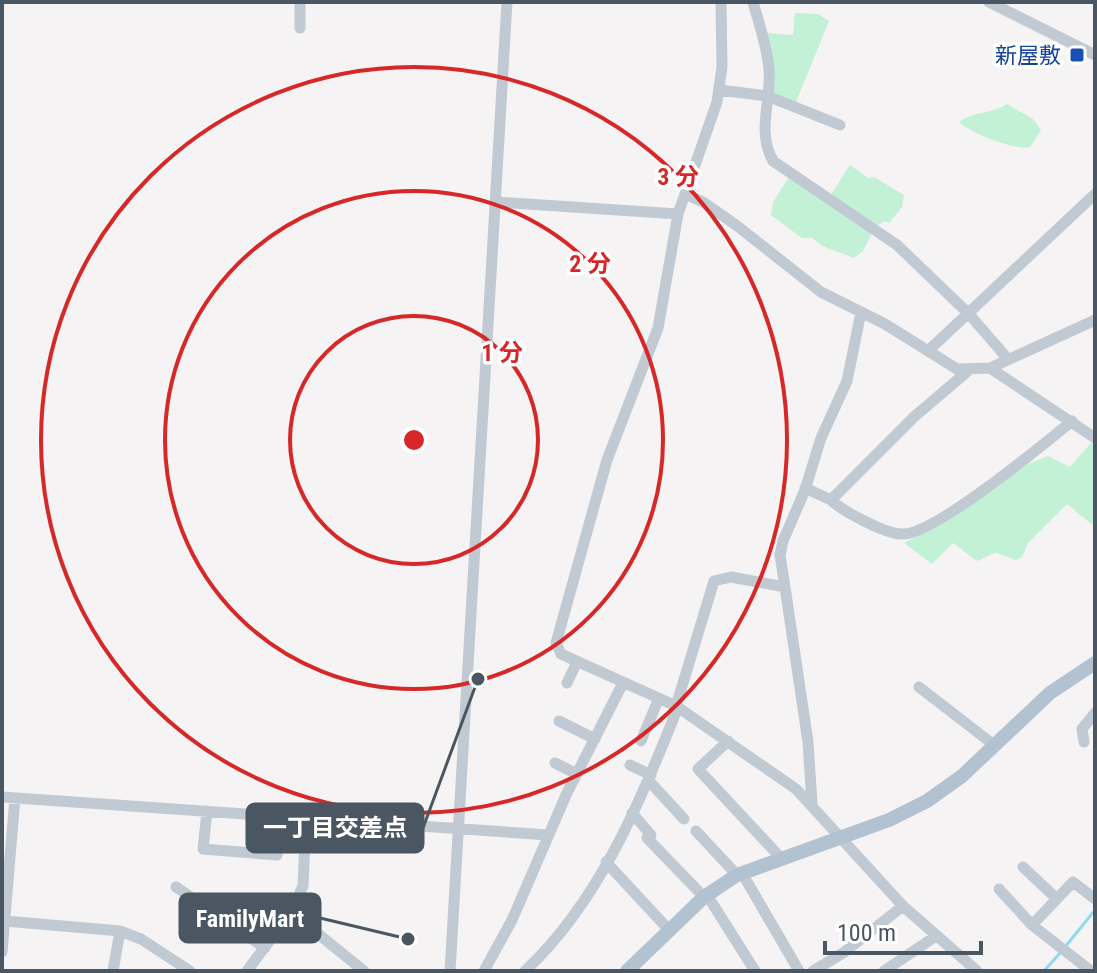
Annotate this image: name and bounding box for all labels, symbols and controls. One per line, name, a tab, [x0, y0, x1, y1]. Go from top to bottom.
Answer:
place label: 新屋敷	[995, 43, 1061, 68]
marker: 新屋敷	[1068, 46, 1086, 64]
text: 3 分	[657, 163, 699, 191]
text: 2 分	[569, 250, 611, 278]
text: 1 分	[481, 339, 523, 367]
centre of rings	[400, 426, 428, 454]
callout: 一丁目交差点	[247, 804, 423, 852]
text: 一丁目交差点	[263, 814, 407, 842]
callout: FamilyMart	[180, 894, 320, 942]
text: FamilyMart	[196, 905, 304, 933]
scale bar	[825, 905, 981, 955]
text: 100 m	[837, 919, 896, 947]

